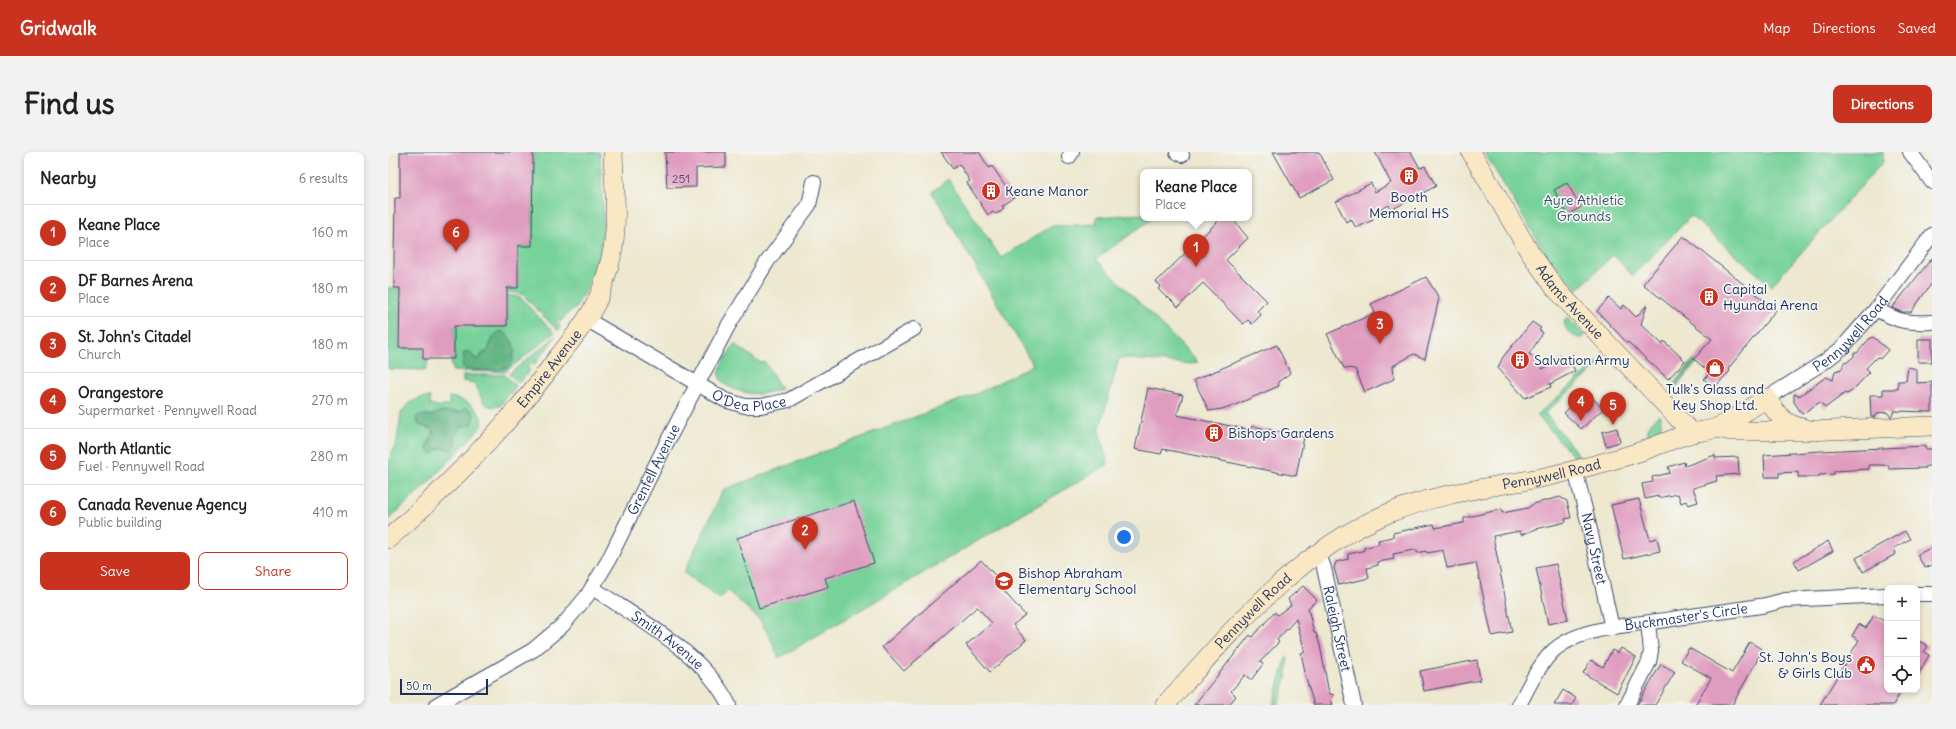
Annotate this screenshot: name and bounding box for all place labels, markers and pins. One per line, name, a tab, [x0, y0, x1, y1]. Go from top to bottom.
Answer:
building icon: Booth Memorial HS	[1398, 165, 1420, 187]
building icon: Keane Manor	[980, 180, 1002, 202]
place label: Keane Manor	[1005, 182, 1089, 200]
place label: Booth Memorial HS	[1369, 188, 1449, 222]
pin: 6	[443, 219, 469, 252]
pin: 1	[1183, 234, 1209, 267]
place label: Capital Hyundai Arena	[1723, 280, 1818, 314]
building icon: Capital Hyundai Arena	[1698, 286, 1720, 308]
pin: 3	[1367, 311, 1393, 344]
building icon: Salvation Army	[1509, 349, 1531, 371]
place label: Salvation Army	[1534, 351, 1630, 369]
shop icon: Tulk's Glass and Key Shop Ltd.	[1704, 357, 1726, 379]
place label: Tulk's Glass and Key Shop Ltd.	[1666, 380, 1764, 414]
pin: 4	[1568, 388, 1594, 421]
pin: 5	[1600, 392, 1626, 425]
building icon: Bishops Gardens	[1203, 422, 1225, 444]
place label: Bishops Gardens	[1228, 424, 1334, 442]
pin: 2	[792, 517, 818, 550]
place label: Bishop Abraham Elementary School	[1018, 564, 1136, 598]
school or university icon: Bishop Abraham Elementary School	[993, 570, 1015, 592]
place label: St. John's Boys & Girls Club	[1759, 648, 1852, 682]
public building icon: St. John's Boys & Girls Club	[1855, 654, 1877, 676]

